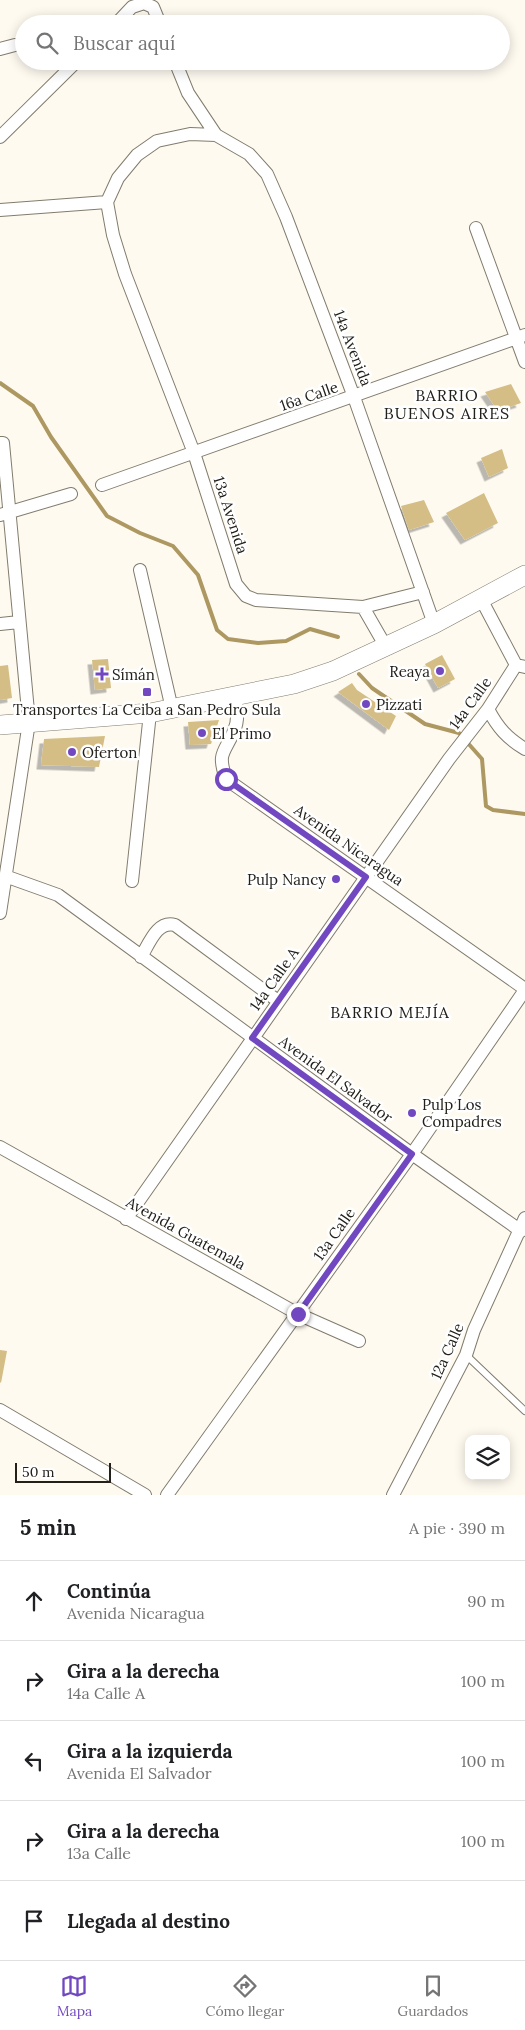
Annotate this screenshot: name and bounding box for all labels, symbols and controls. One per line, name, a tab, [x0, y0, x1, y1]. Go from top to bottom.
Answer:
search box	[15, 15, 510, 70]
icon: search	[33, 29, 61, 57]
text: Buscar aquí	[73, 31, 175, 55]
street label: 14a Avenida	[330, 307, 376, 389]
street label: 16a Calle	[277, 377, 341, 415]
district label: BARRIO BUENOS AIRES	[384, 385, 510, 423]
street label: 13a Avenida	[210, 474, 253, 556]
place label: Reaya	[389, 662, 430, 681]
place label: Símán	[112, 665, 155, 684]
marker: Reaya	[434, 665, 446, 677]
marker: Símán	[96, 668, 108, 680]
street label: 14a Calle	[445, 673, 495, 733]
marker: Transportes La Ceiba a San Pedro Sula	[141, 686, 153, 698]
place label: Pizzati	[376, 695, 422, 714]
marker: Pizzati	[360, 698, 372, 710]
place label: Transportes La Ceiba a San Pedro Sula	[13, 700, 281, 719]
place label: El Primo	[212, 724, 272, 743]
marker: El Primo	[196, 727, 208, 739]
place label: Oferton	[82, 743, 137, 762]
marker: Oferton	[66, 746, 78, 758]
route start	[215, 768, 238, 791]
street label: Avenida Nicaragua	[290, 800, 408, 890]
place label: Pulp Nancy	[247, 870, 326, 889]
marker: Pulp Nancy	[330, 873, 342, 885]
street label: 14a Calle A	[245, 943, 303, 1014]
district label: BARRIO MEJÍA	[330, 1002, 450, 1022]
street label: Avenida El Salvador	[275, 1031, 397, 1127]
place label: Pulp Los Compadres	[422, 1095, 502, 1131]
marker: Pulp Los Compadres	[406, 1107, 418, 1119]
street label: Avenida Guatemala	[122, 1192, 249, 1274]
street label: 13a Calle	[309, 1204, 359, 1264]
route end	[287, 1303, 310, 1326]
street label: 12a Calle	[426, 1320, 468, 1382]
map controls	[465, 1435, 510, 1480]
button: layers	[465, 1435, 510, 1480]
scale bar	[15, 1460, 111, 1483]
text: 50 m	[22, 1463, 55, 1481]
text: 5 min	[20, 1514, 76, 1541]
text: A pie · 390 m	[409, 1518, 505, 1538]
text: Continúa	[67, 1579, 151, 1603]
icon: ahead	[20, 1587, 48, 1615]
text: 90 m	[467, 1591, 505, 1611]
text: Avenida Nicaragua	[67, 1603, 205, 1623]
text: Gira a la derecha	[67, 1659, 220, 1683]
icon: right	[20, 1667, 48, 1695]
text: 100 m	[461, 1671, 505, 1691]
text: 14a Calle A	[67, 1683, 145, 1703]
text: Gira a la izquierda	[67, 1739, 233, 1763]
icon: left	[20, 1747, 48, 1775]
text: 100 m	[461, 1751, 505, 1771]
text: Avenida El Salvador	[67, 1763, 212, 1783]
text: Gira a la derecha	[67, 1819, 220, 1843]
icon: right	[20, 1827, 48, 1855]
text: 100 m	[461, 1831, 505, 1851]
text: 13a Calle	[67, 1843, 131, 1863]
icon: arrive	[20, 1907, 48, 1935]
text: Llegada al destino	[67, 1909, 230, 1933]
tab: Mapa	[57, 1972, 92, 2020]
tab: Cómo llegar	[206, 1972, 284, 2020]
tab: Guardados	[397, 1972, 468, 2020]

